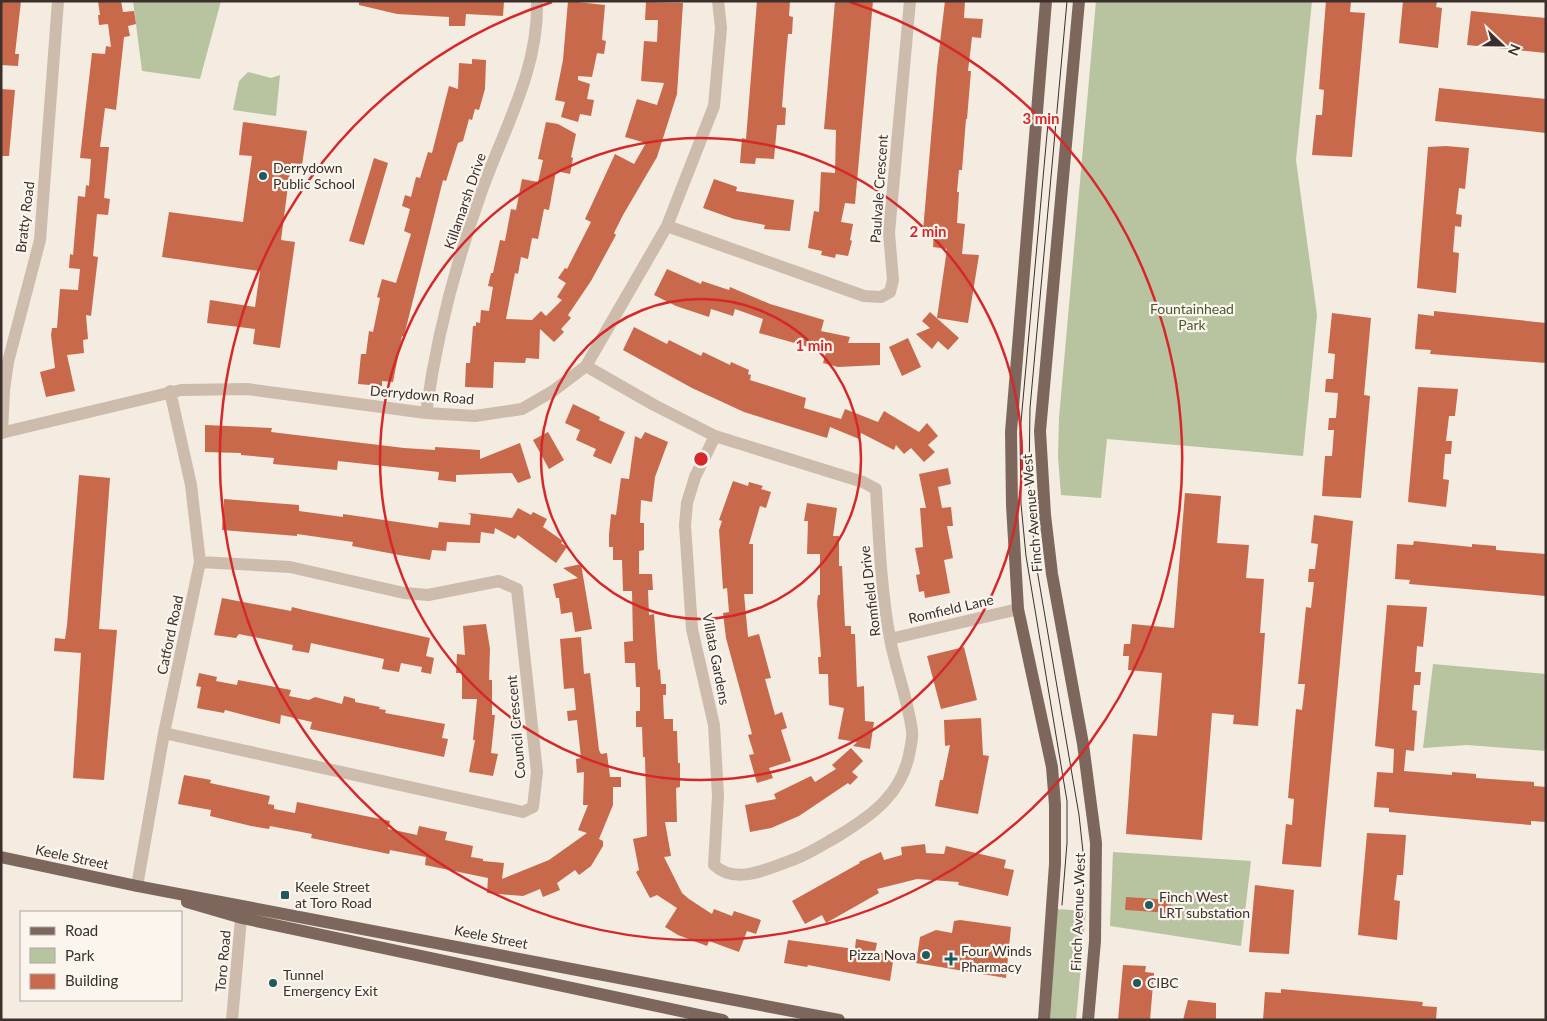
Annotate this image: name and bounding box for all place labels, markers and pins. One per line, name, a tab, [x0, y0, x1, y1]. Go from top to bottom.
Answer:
place label: Derrydown Public School	[273, 159, 355, 192]
marker: Derrydown Public School	[257, 170, 269, 182]
centre of rings	[692, 450, 710, 468]
place label: Keele Street at Toro Road	[295, 878, 372, 911]
place label: Finch West LRT substation	[1159, 888, 1250, 921]
marker: Keele Street at Toro Road	[279, 889, 291, 901]
marker: Finch West LRT substation	[1143, 899, 1155, 911]
place label: Four Winds Pharmacy	[961, 942, 1032, 975]
place label: Pizza Nova	[849, 946, 916, 963]
marker: Pizza Nova	[920, 949, 932, 961]
marker: Four Winds Pharmacy	[945, 953, 957, 965]
place label: Tunnel Emergency Exit	[283, 966, 378, 999]
place label: CIBC	[1147, 974, 1179, 991]
marker: Tunnel Emergency Exit	[267, 977, 279, 989]
marker: CIBC	[1131, 977, 1143, 989]

